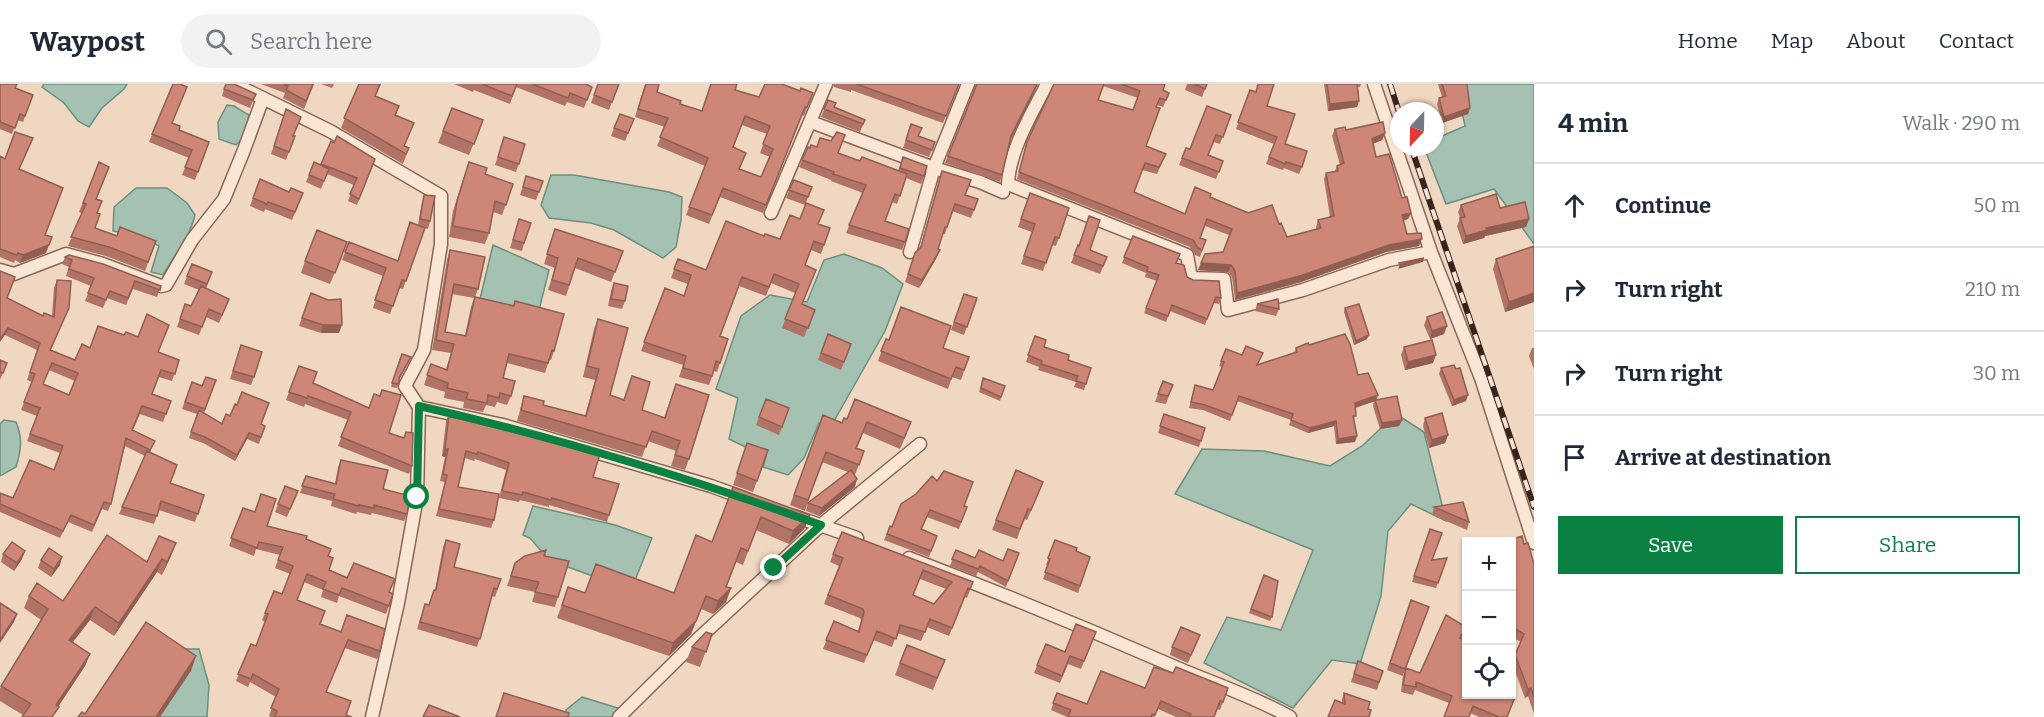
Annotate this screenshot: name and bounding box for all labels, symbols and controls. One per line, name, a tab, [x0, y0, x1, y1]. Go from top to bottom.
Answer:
search box	[181, 14, 601, 68]
text: Waypost	[30, 25, 145, 58]
icon: search	[202, 25, 235, 58]
text: Search here	[250, 28, 372, 55]
text: Home	[1678, 28, 1738, 54]
text: Map	[1771, 28, 1813, 54]
text: About	[1846, 28, 1906, 54]
text: Contact	[1939, 28, 2014, 54]
north arrow	[1390, 102, 1444, 156]
text: 4 min	[1558, 108, 1628, 139]
text: Walk · 290 m	[1902, 111, 2020, 135]
icon: ahead	[1558, 189, 1591, 222]
text: Continue	[1615, 192, 1711, 219]
text: 50 m	[1973, 193, 2020, 217]
icon: right	[1558, 273, 1591, 306]
text: Turn right	[1615, 276, 1723, 303]
text: 210 m	[1965, 277, 2020, 301]
icon: right	[1558, 357, 1591, 390]
text: Turn right	[1615, 360, 1723, 387]
text: 30 m	[1973, 361, 2020, 385]
icon: arrive	[1558, 441, 1591, 474]
text: Arrive at destination	[1615, 444, 1831, 471]
route start	[403, 483, 429, 509]
button: Save	[1558, 516, 1783, 574]
button: Share	[1795, 516, 2020, 574]
map controls	[1462, 537, 1516, 699]
button: +	[1462, 537, 1516, 591]
route end	[760, 554, 786, 580]
button: −	[1462, 591, 1516, 645]
button: locate	[1462, 645, 1516, 699]

